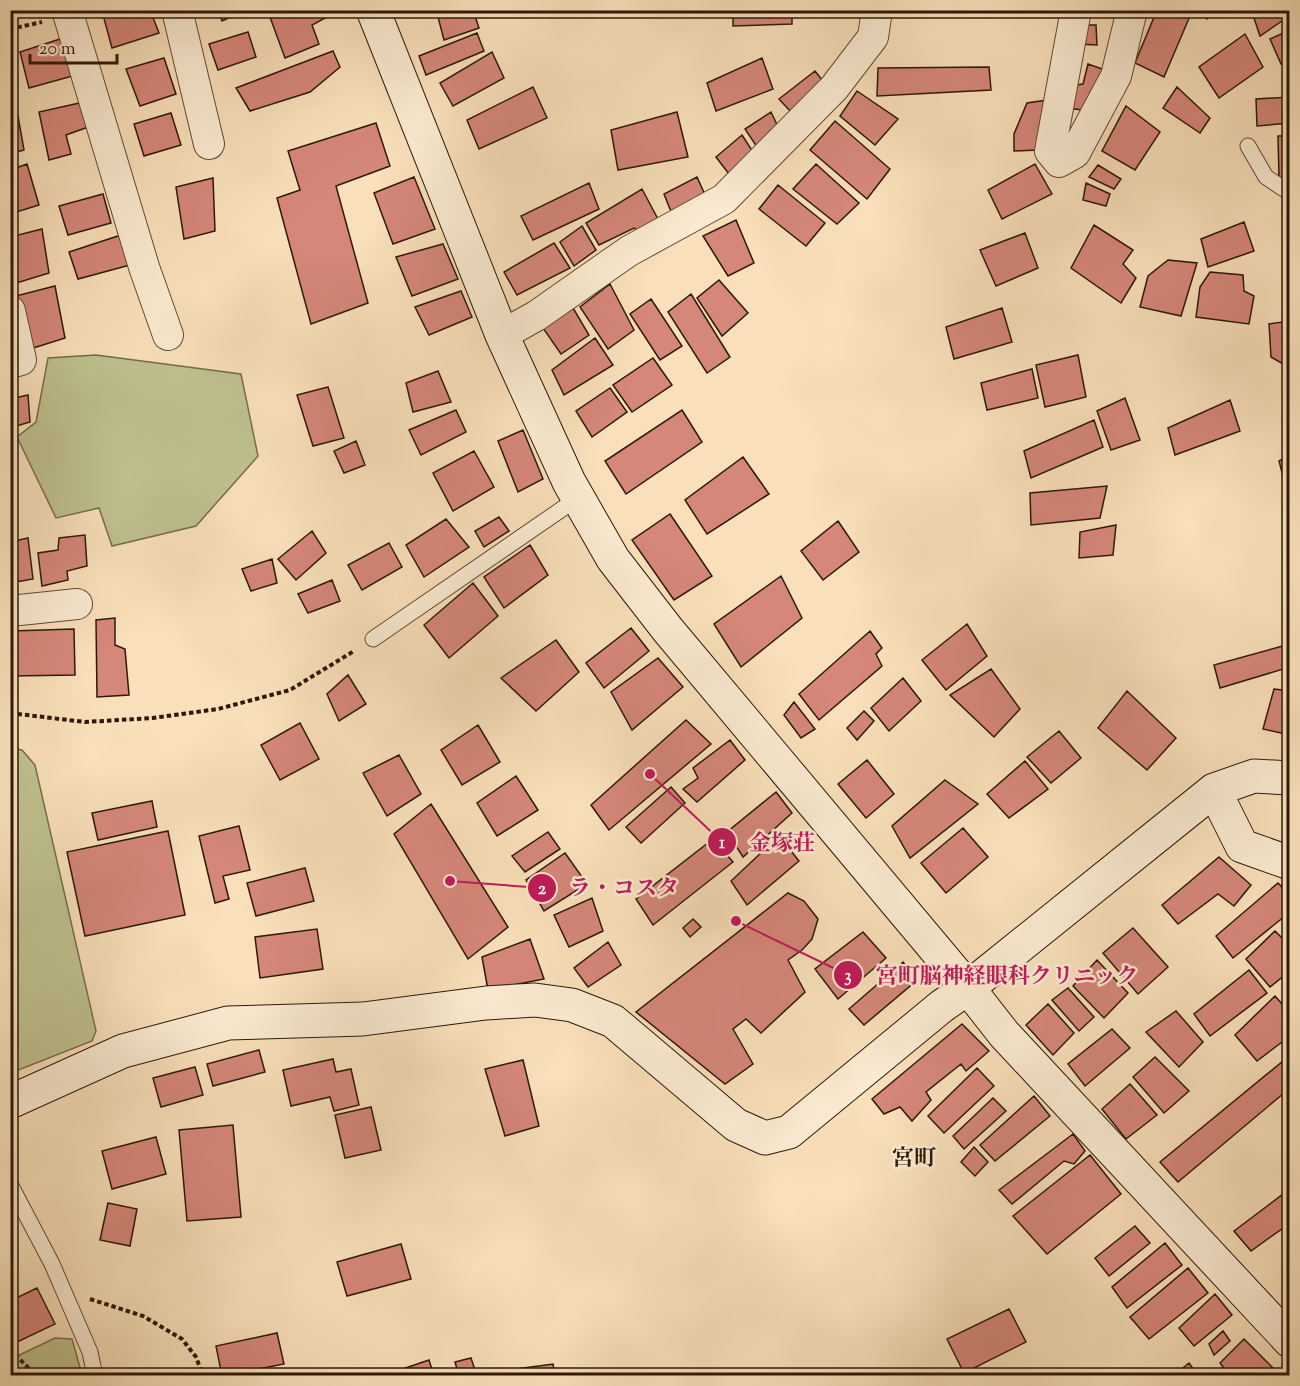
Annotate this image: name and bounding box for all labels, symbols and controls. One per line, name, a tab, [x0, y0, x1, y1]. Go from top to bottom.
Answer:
scale bar	[30, 27, 117, 65]
text: 20 m	[39, 37, 76, 63]
callout: 金塚荘	[707, 822, 827, 862]
text: 金塚荘	[749, 829, 815, 861]
text: 1	[719, 831, 726, 857]
callout: ラ・コスタ	[527, 868, 691, 908]
text: ラ・コスタ	[569, 874, 679, 906]
text: 2	[538, 877, 547, 903]
callout: 宮町脳神経眼科クリニック	[833, 955, 1151, 995]
text: 宮町脳神経眼科クリニック	[876, 962, 1138, 994]
text: 3	[844, 964, 852, 990]
district label: 宮町	[892, 1144, 936, 1176]

